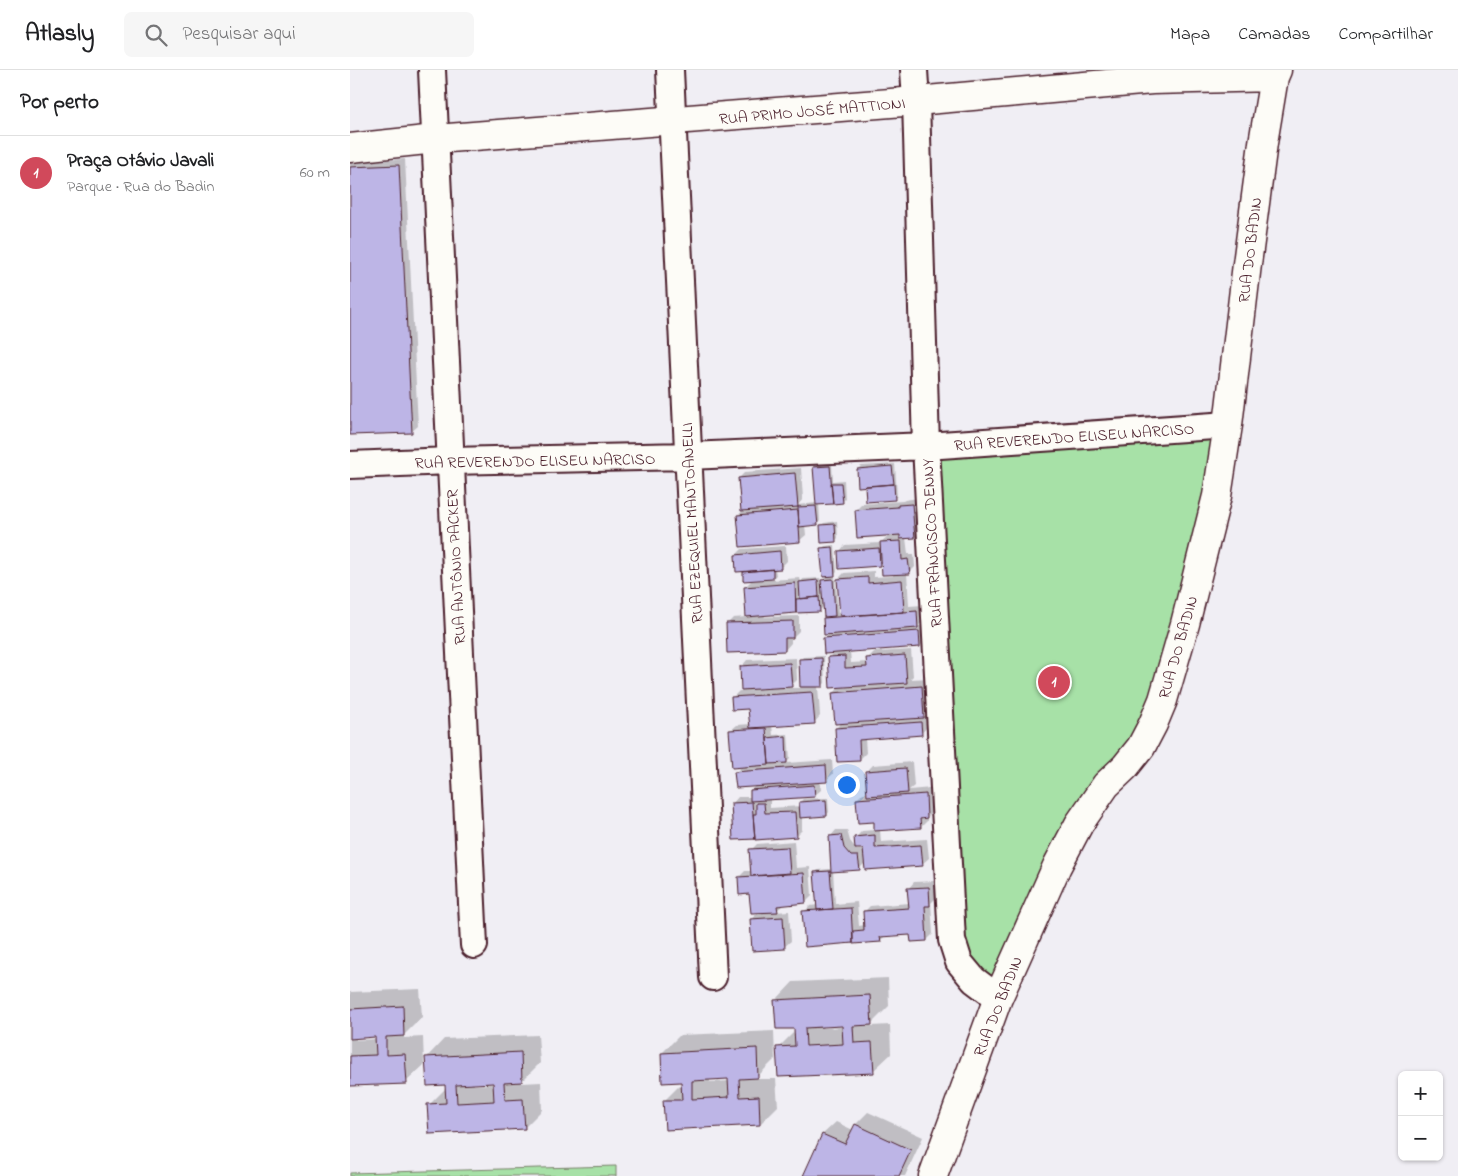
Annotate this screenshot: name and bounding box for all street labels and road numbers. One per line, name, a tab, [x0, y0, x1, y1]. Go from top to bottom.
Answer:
street label: RUA PRIMO JOSÉ MATTIONI	[718, 92, 906, 132]
street label: RUA DO BADIN	[1233, 196, 1269, 304]
street label: RUA REVERENDO ELISEU NARCISO	[953, 418, 1195, 458]
street label: RUA EZEQUIEL MANTOANELLI	[676, 422, 710, 624]
street label: RUA REVERENDO ELISEU NARCISO	[415, 448, 656, 476]
street label: RUA FRANCISCO DENNY	[917, 457, 949, 628]
street label: RUA ANTÔNIO PACKER	[441, 488, 473, 645]
street label: RUA DO BADIN	[1153, 593, 1205, 702]
street label: RUA DO BADIN	[968, 953, 1030, 1060]

